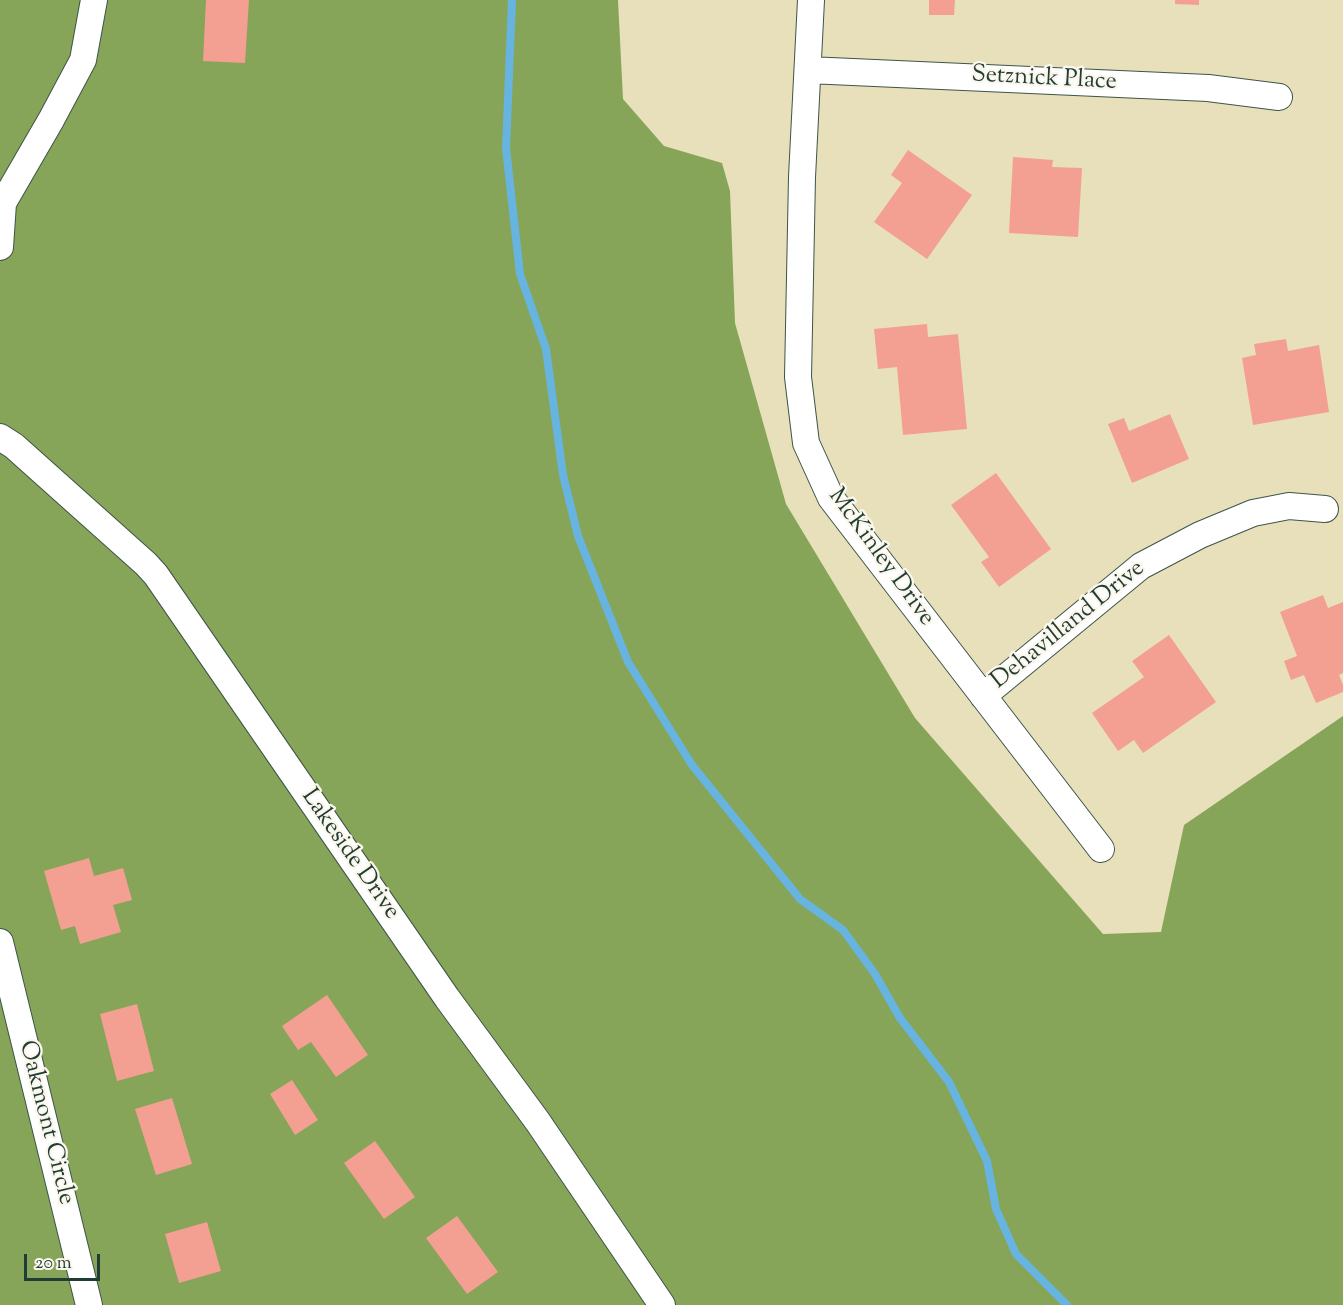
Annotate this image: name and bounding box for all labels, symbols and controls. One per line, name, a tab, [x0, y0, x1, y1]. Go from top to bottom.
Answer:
street label: Setznick Place	[971, 62, 1117, 98]
street label: McKinley Drive	[820, 484, 940, 632]
street label: Dehavilland Drive	[986, 555, 1152, 697]
street label: Lakeside Drive	[293, 784, 405, 926]
street label: Oakmont Circle	[11, 1038, 79, 1208]
scale bar	[27, 1242, 104, 1280]
text: 20 m	[35, 1251, 72, 1277]

